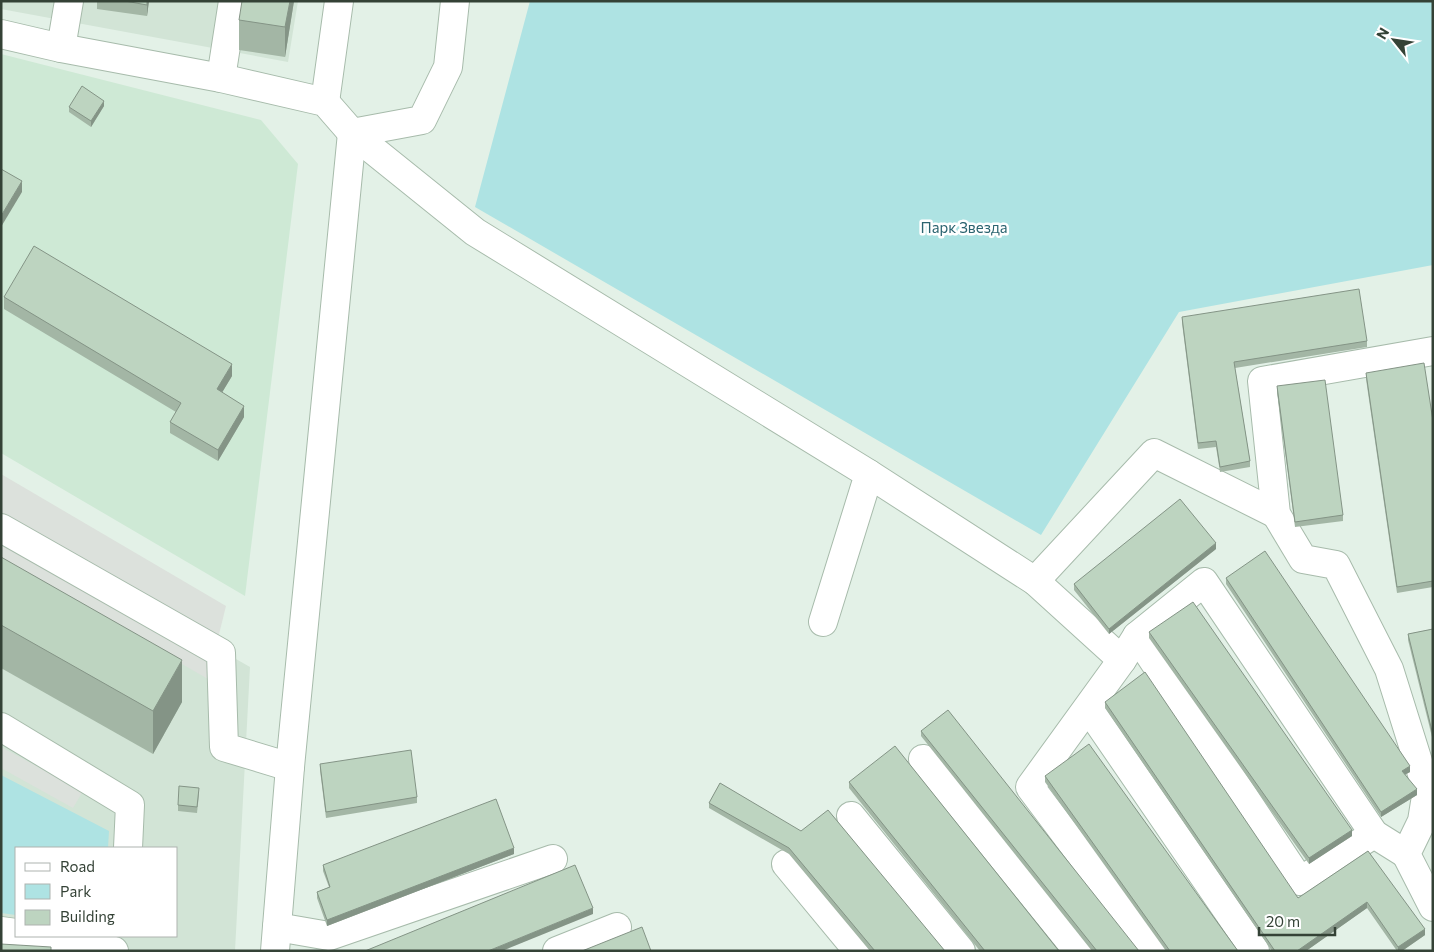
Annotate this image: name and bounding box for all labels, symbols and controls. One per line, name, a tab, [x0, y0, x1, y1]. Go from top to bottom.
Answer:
north arrow	[1369, 15, 1419, 65]
text: N	[1372, 24, 1392, 42]
park label: Парк Звезда	[921, 218, 1007, 236]
legend	[15, 847, 178, 937]
text: Road	[60, 857, 95, 875]
text: Park	[60, 882, 91, 900]
scale bar	[1259, 904, 1335, 936]
text: Building	[60, 907, 115, 925]
text: 20 m	[1266, 912, 1300, 930]

